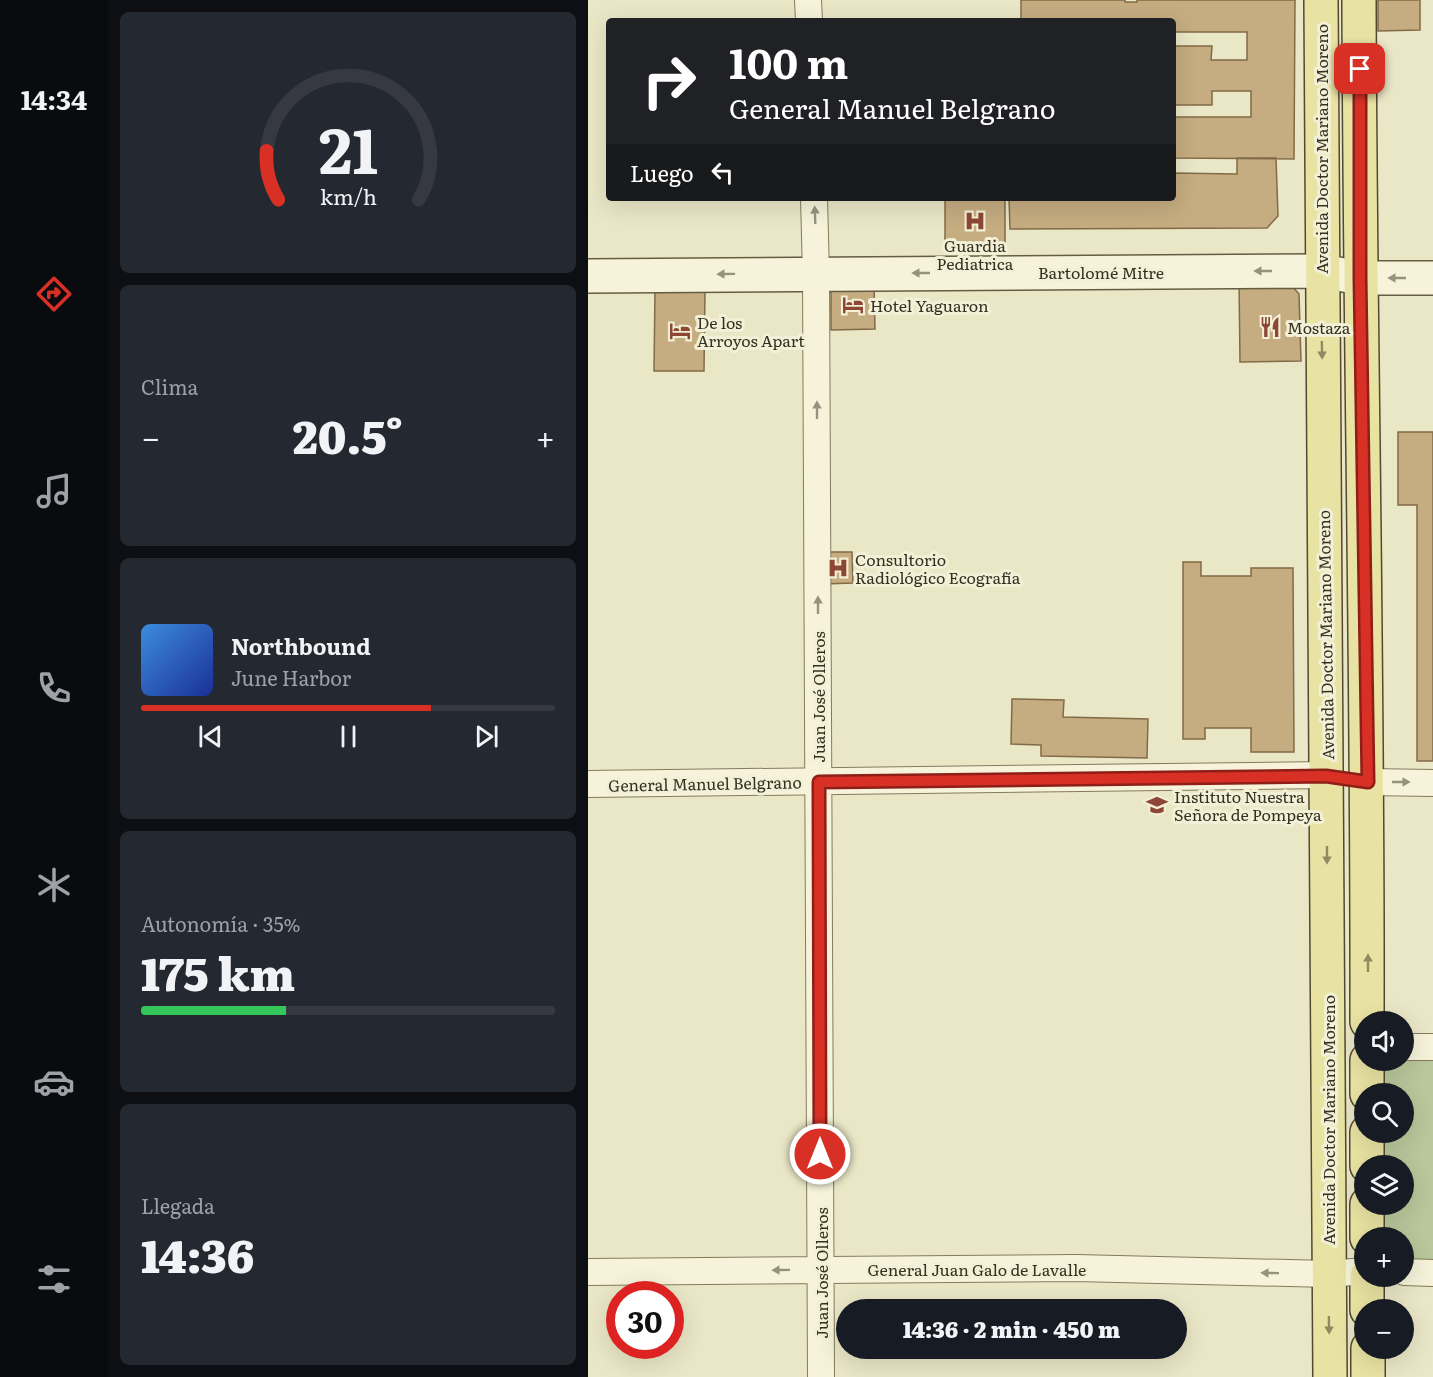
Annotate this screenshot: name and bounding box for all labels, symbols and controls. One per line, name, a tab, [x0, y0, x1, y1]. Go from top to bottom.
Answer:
street label: Avenida Doctor Mariano Moreno	[1309, 24, 1333, 274]
text: 100 m	[729, 30, 848, 92]
icon: right	[630, 42, 708, 120]
pin	[1334, 43, 1385, 94]
icon: arrive	[1343, 52, 1376, 85]
text: 14:34	[21, 78, 87, 118]
text: General Manuel Belgrano	[729, 87, 1056, 127]
text: 21	[318, 101, 378, 193]
text: Luego	[630, 156, 694, 189]
icon: left	[706, 156, 739, 189]
text: km/h	[319, 180, 377, 212]
one-way arrow	[810, 205, 819, 224]
hospital icon: Guardia Pediatrica	[963, 209, 987, 233]
place label: Guardia Pediatrica	[937, 233, 1014, 275]
street label: Bartolomé Mitre	[1038, 260, 1164, 284]
one-way arrow	[1254, 266, 1273, 276]
one-way arrow	[912, 268, 931, 278]
one-way arrow	[717, 269, 736, 279]
icon: directions	[33, 273, 75, 315]
one-way arrow	[1387, 273, 1406, 283]
hotel icon: Hotel Yaguaron	[841, 293, 865, 317]
place label: Hotel Yaguaron	[870, 293, 989, 317]
place label: De los Arroyos Apart	[697, 310, 805, 352]
restaurant icon: Mostaza	[1258, 315, 1282, 339]
place label: Mostaza	[1287, 315, 1351, 339]
hotel icon: De los Arroyos Apart	[668, 319, 692, 343]
one-way arrow	[1318, 341, 1327, 360]
text: Clima	[141, 371, 198, 401]
one-way arrow	[812, 400, 822, 419]
text: 20.5°	[293, 401, 403, 468]
text: −	[141, 411, 160, 460]
text: +	[536, 411, 555, 460]
icon: music	[33, 470, 75, 512]
street label: Avenida Doctor Mariano Moreno	[1311, 510, 1339, 760]
place label: Consultorio Radiológico Ecografía	[855, 547, 1021, 589]
hospital icon: Consultorio Radiológico Ecografía	[826, 556, 850, 580]
one-way arrow	[813, 595, 823, 614]
text: Northbound	[231, 629, 371, 662]
street label: Juan José Olleros	[806, 631, 830, 763]
text: June Harbor	[231, 662, 351, 692]
icon: phone	[33, 667, 75, 709]
icon: previous	[194, 720, 227, 753]
icon: pause	[332, 720, 365, 753]
icon: next	[470, 720, 503, 753]
street label: General Manuel Belgrano	[608, 769, 802, 797]
one-way arrow	[1391, 778, 1410, 787]
place label: Instituto Nuestra Señora de Pompeya	[1174, 784, 1322, 826]
school or university icon: Instituto Nuestra Señora de Pompeya	[1145, 793, 1169, 817]
one-way arrow	[1322, 845, 1332, 864]
icon: climate	[33, 864, 75, 906]
text: Autonomía · 35%	[141, 908, 301, 938]
text: 175 km	[141, 938, 295, 1005]
one-way arrow	[1363, 954, 1373, 973]
street label: Avenida Doctor Mariano Moreno	[1316, 995, 1340, 1245]
map controls	[1354, 1011, 1414, 1359]
button: sound	[1354, 1011, 1414, 1071]
icon: car	[33, 1061, 75, 1103]
button: search	[1354, 1083, 1414, 1143]
position arrow	[788, 1122, 852, 1186]
button: layers	[1354, 1155, 1414, 1215]
text: Llegada	[141, 1190, 215, 1220]
street label: Juan José Olleros	[809, 1207, 833, 1339]
text: 14:36	[141, 1220, 254, 1287]
button: +	[1354, 1227, 1414, 1287]
street label: General Juan Galo de Lavalle	[868, 1257, 1086, 1281]
icon: filters	[33, 1258, 75, 1300]
one-way arrow	[771, 1265, 790, 1275]
one-way arrow	[1260, 1268, 1279, 1277]
speed limit sign: 30	[606, 1281, 684, 1359]
button: −	[1354, 1299, 1414, 1359]
text: 14:36 · 2 min · 450 m	[903, 1312, 1120, 1345]
one-way arrow	[1324, 1316, 1334, 1335]

